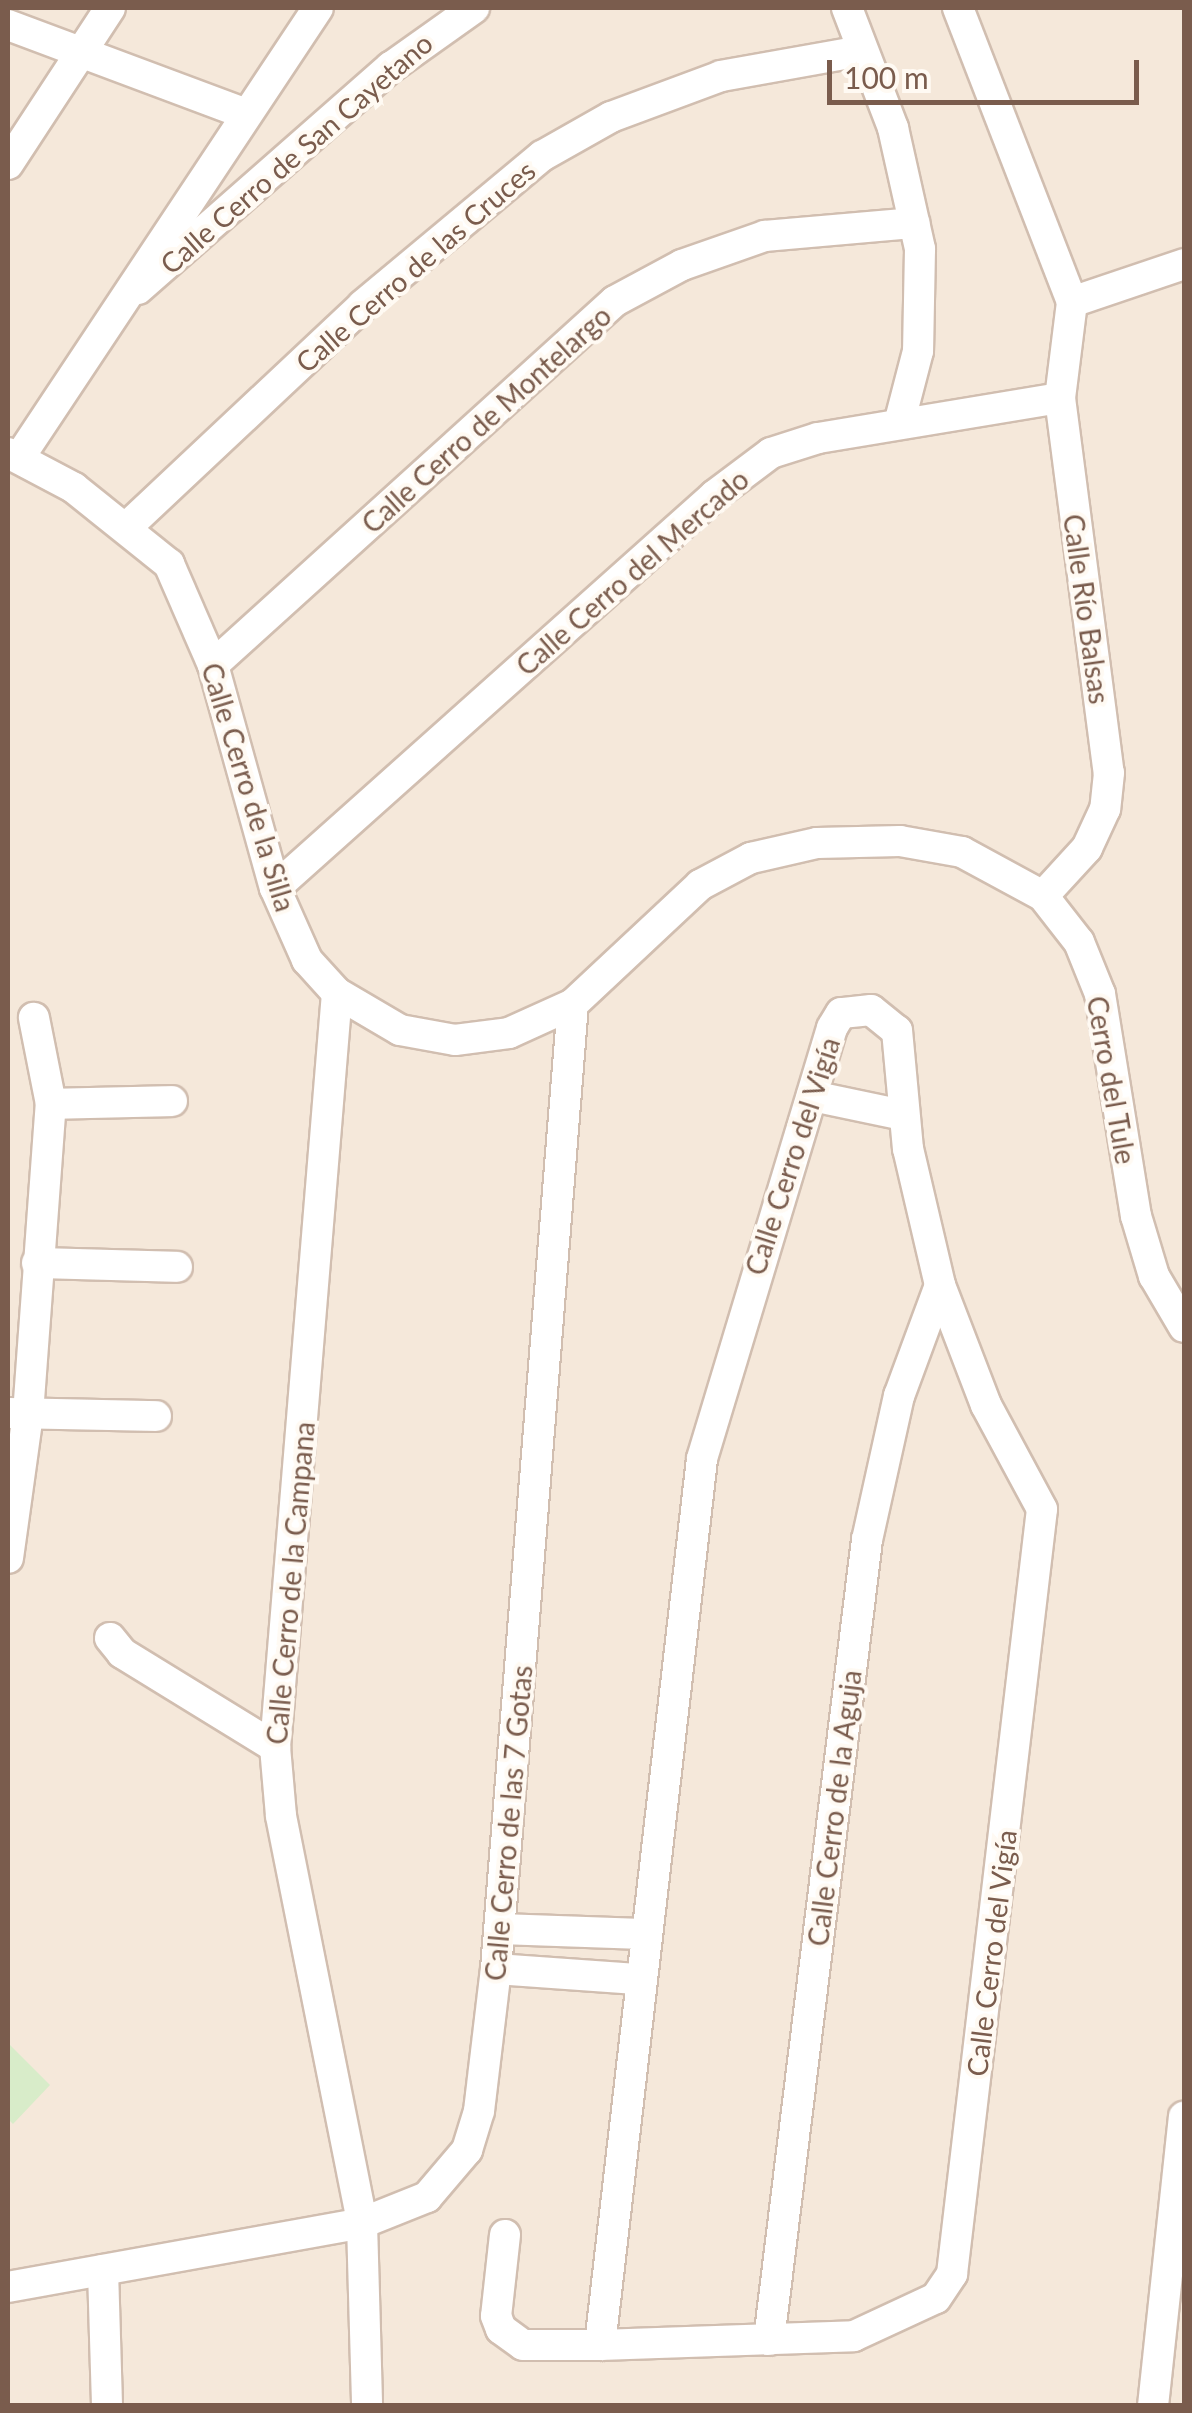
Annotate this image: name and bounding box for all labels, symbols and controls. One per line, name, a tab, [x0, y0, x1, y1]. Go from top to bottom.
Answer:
street label: Calle Cerro de San Cayetano	[153, 26, 439, 280]
scale bar	[832, 40, 1144, 102]
text: 100 m	[844, 59, 929, 95]
street label: Calle Cerro de las Cruces	[289, 153, 541, 379]
street label: Calle Cerro de Montelargo	[354, 298, 618, 540]
street label: Calle Cerro del Mercado	[509, 462, 755, 682]
street label: Calle Río Balsas	[1057, 512, 1117, 706]
street label: Calle Cerro de la Silla	[195, 659, 303, 915]
street label: Cerro del Tule	[1081, 993, 1143, 1167]
street label: Calle Cerro del Vigía	[738, 1032, 846, 1280]
street label: Calle Cerro de la Campana	[259, 1420, 321, 1746]
street label: Calle Cerro de las 7 Gotas	[477, 1664, 539, 1982]
street label: Calle Cerro de la Aguja	[800, 1668, 868, 1948]
street label: Calle Cerro del Vigía	[959, 1827, 1023, 2079]

